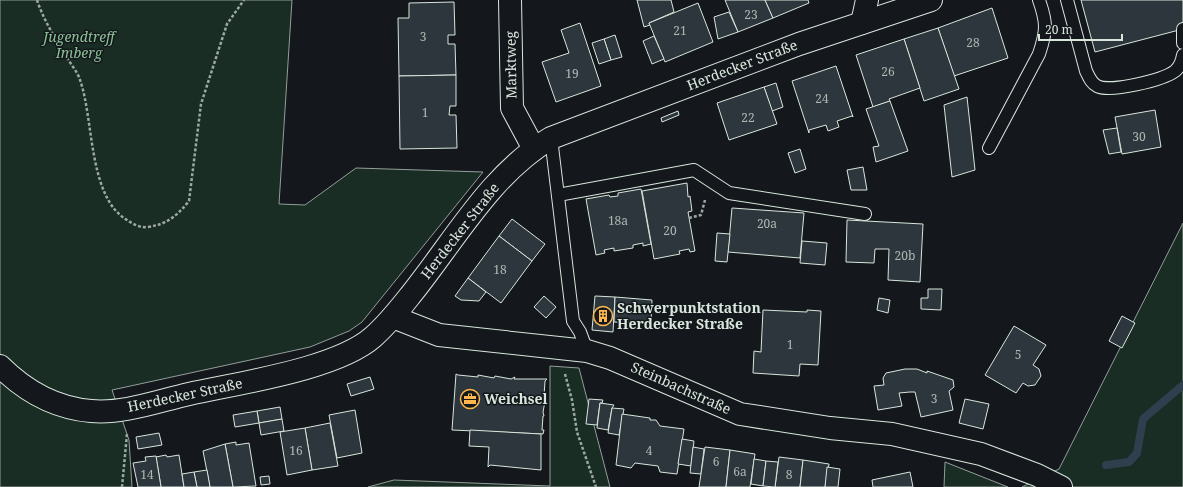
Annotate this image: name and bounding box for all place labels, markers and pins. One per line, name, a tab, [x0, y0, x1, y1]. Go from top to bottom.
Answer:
place label: Schwerpunktstation Herdecker Straße	[617, 298, 761, 333]
building icon: Schwerpunktstation Herdecker Straße	[592, 305, 614, 327]
office icon: Weichsel	[459, 388, 481, 410]
place label: Weichsel	[484, 389, 547, 408]

